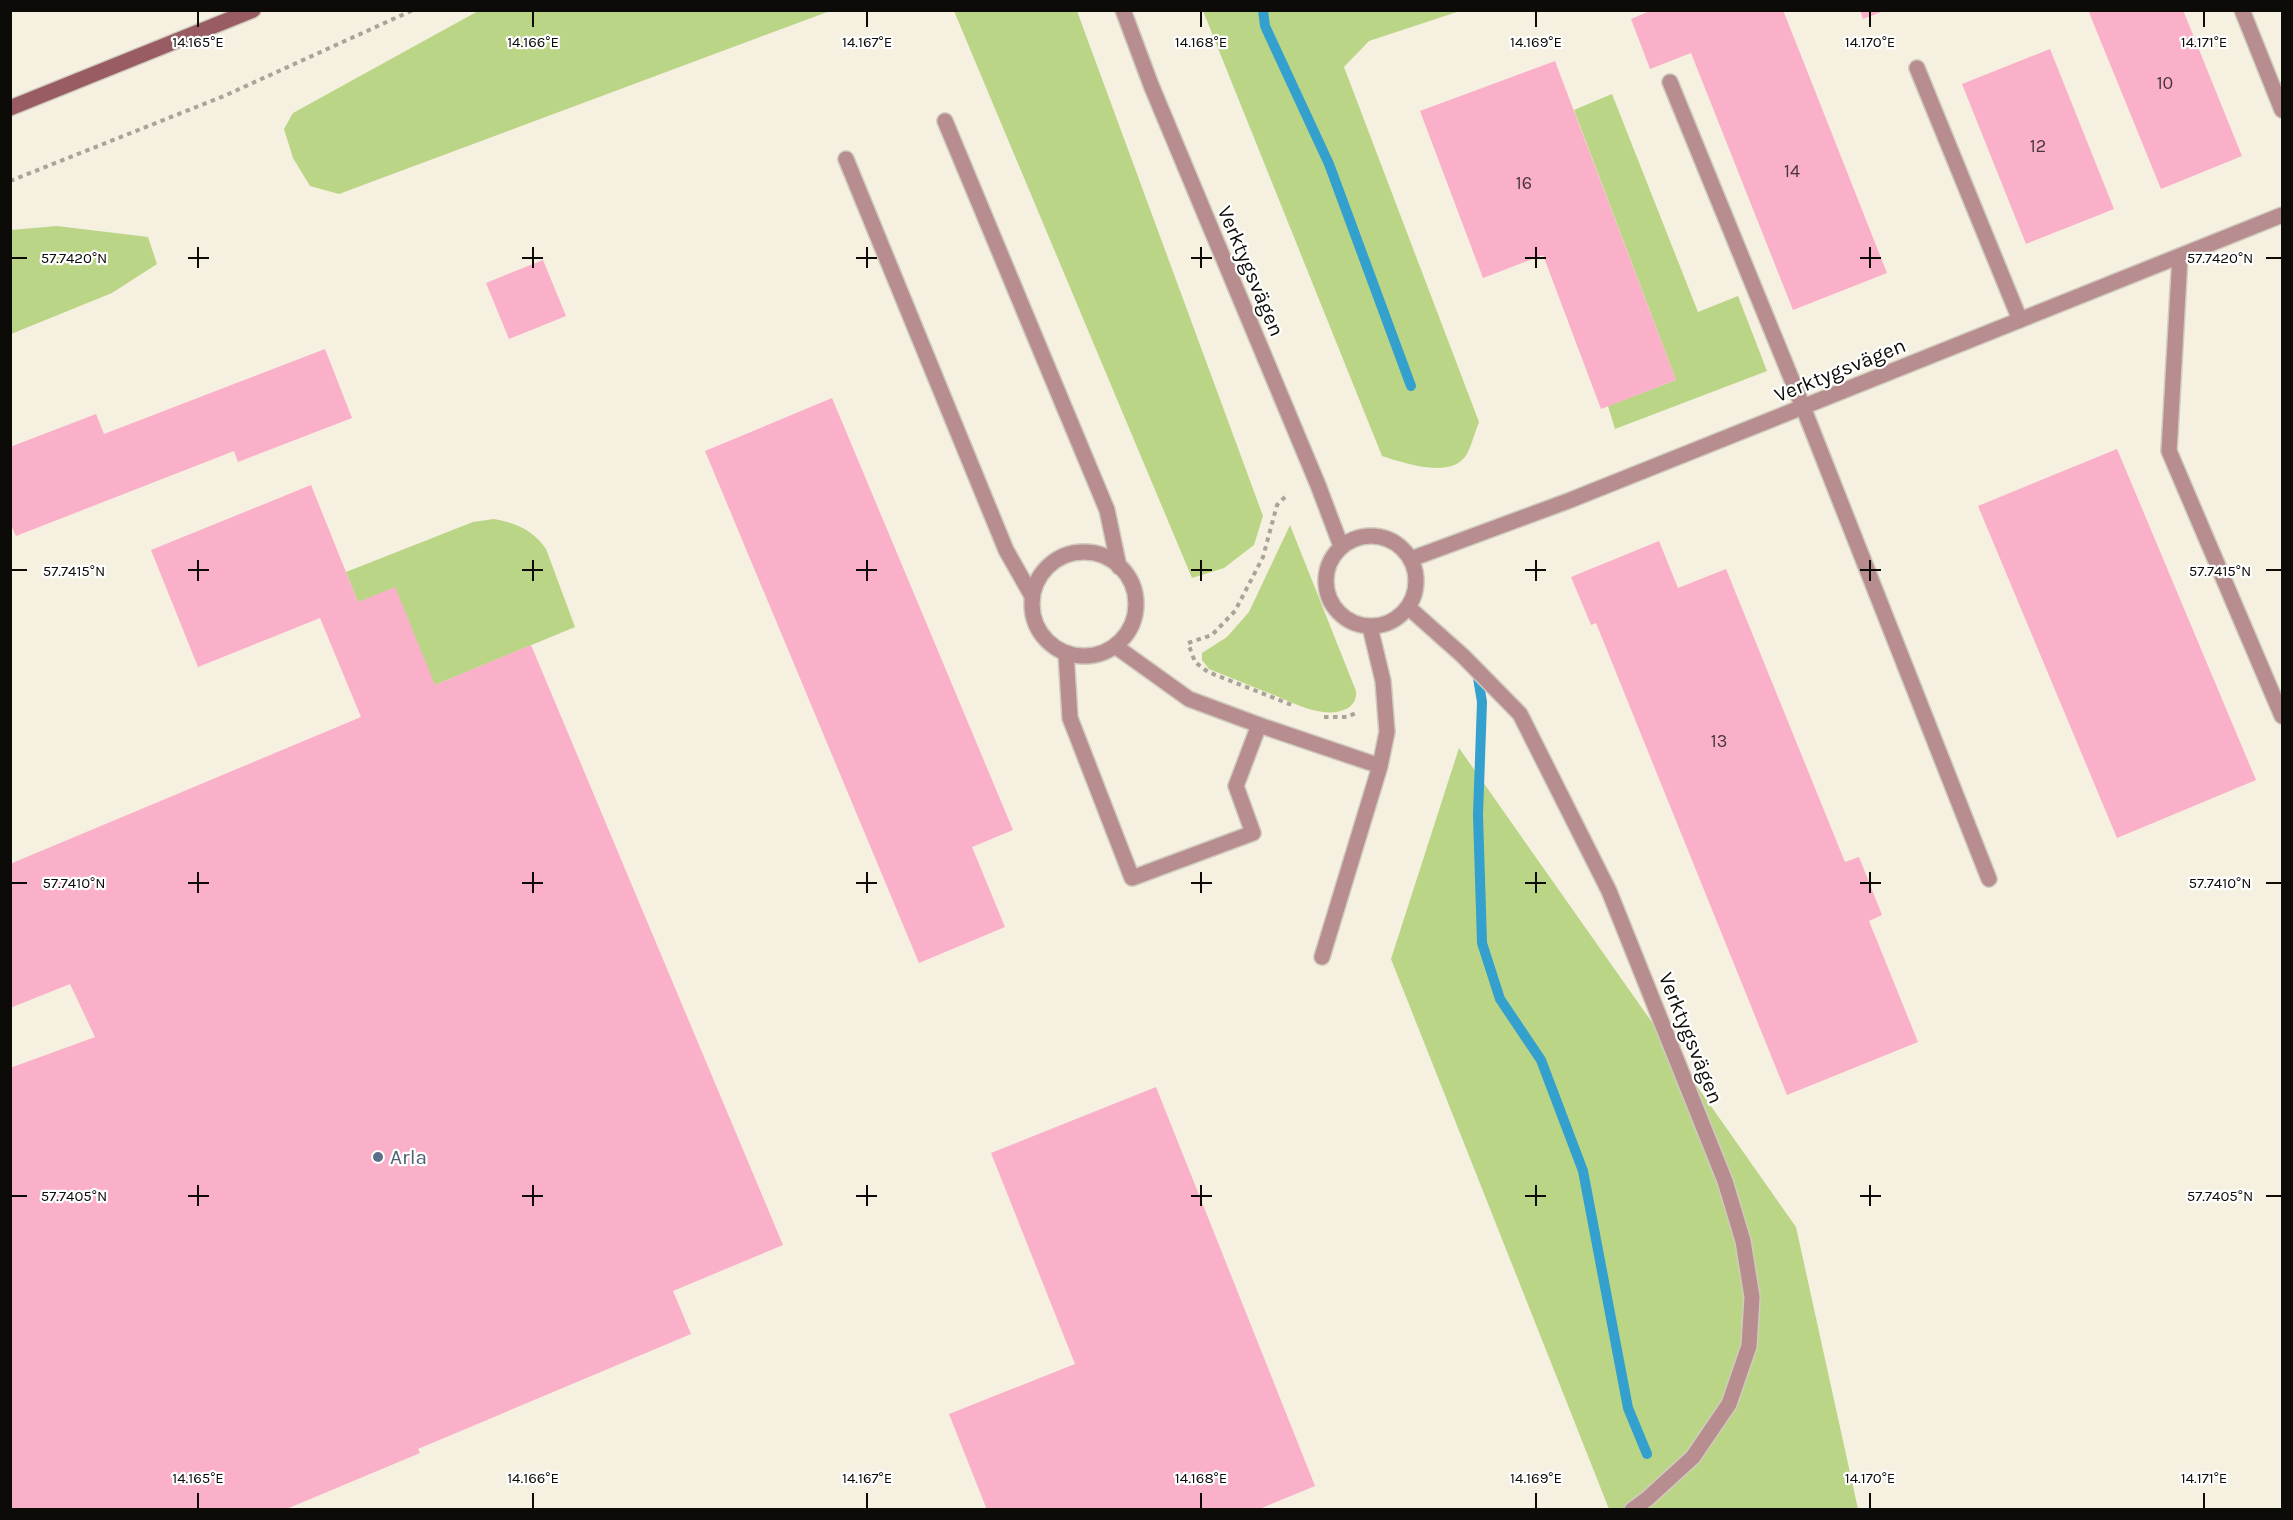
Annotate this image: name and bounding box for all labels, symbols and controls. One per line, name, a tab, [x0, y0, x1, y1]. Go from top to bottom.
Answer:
text: 14.165°E	[172, 33, 224, 51]
text: 14.166°E	[507, 33, 559, 51]
text: 14.167°E	[842, 33, 892, 51]
text: 14.168°E	[1175, 33, 1227, 51]
text: 14.169°E	[1510, 33, 1562, 51]
text: 14.170°E	[1845, 33, 1895, 51]
text: 14.171°E	[2181, 33, 2227, 51]
house number: 10	[2157, 72, 2173, 94]
house number: 12	[2030, 135, 2046, 157]
house number: 14	[1784, 160, 1800, 182]
house number: 16	[1516, 172, 1532, 194]
street label: Verktygsvägen	[1213, 202, 1289, 340]
text: 57.7420°N	[41, 249, 107, 267]
text: 57.7420°N	[2187, 249, 2253, 267]
street label: Verktygsvägen	[1771, 333, 1909, 407]
text: 57.7415°N	[43, 562, 105, 580]
text: 57.7415°N	[2189, 562, 2251, 580]
house number: 13	[1711, 730, 1727, 752]
text: 57.7410°N	[43, 874, 105, 892]
text: 57.7410°N	[2189, 874, 2251, 892]
street label: Verktygsvägen	[1654, 969, 1728, 1107]
place label: Arla	[390, 1145, 427, 1169]
marker: Arla	[371, 1150, 385, 1164]
text: 57.7405°N	[41, 1187, 107, 1205]
text: 57.7405°N	[2187, 1187, 2253, 1205]
text: 14.165°E	[172, 1469, 224, 1487]
text: 14.166°E	[507, 1469, 559, 1487]
text: 14.167°E	[842, 1469, 892, 1487]
text: 14.168°E	[1175, 1469, 1227, 1487]
text: 14.169°E	[1510, 1469, 1562, 1487]
text: 14.170°E	[1845, 1469, 1895, 1487]
text: 14.171°E	[2181, 1469, 2227, 1487]

